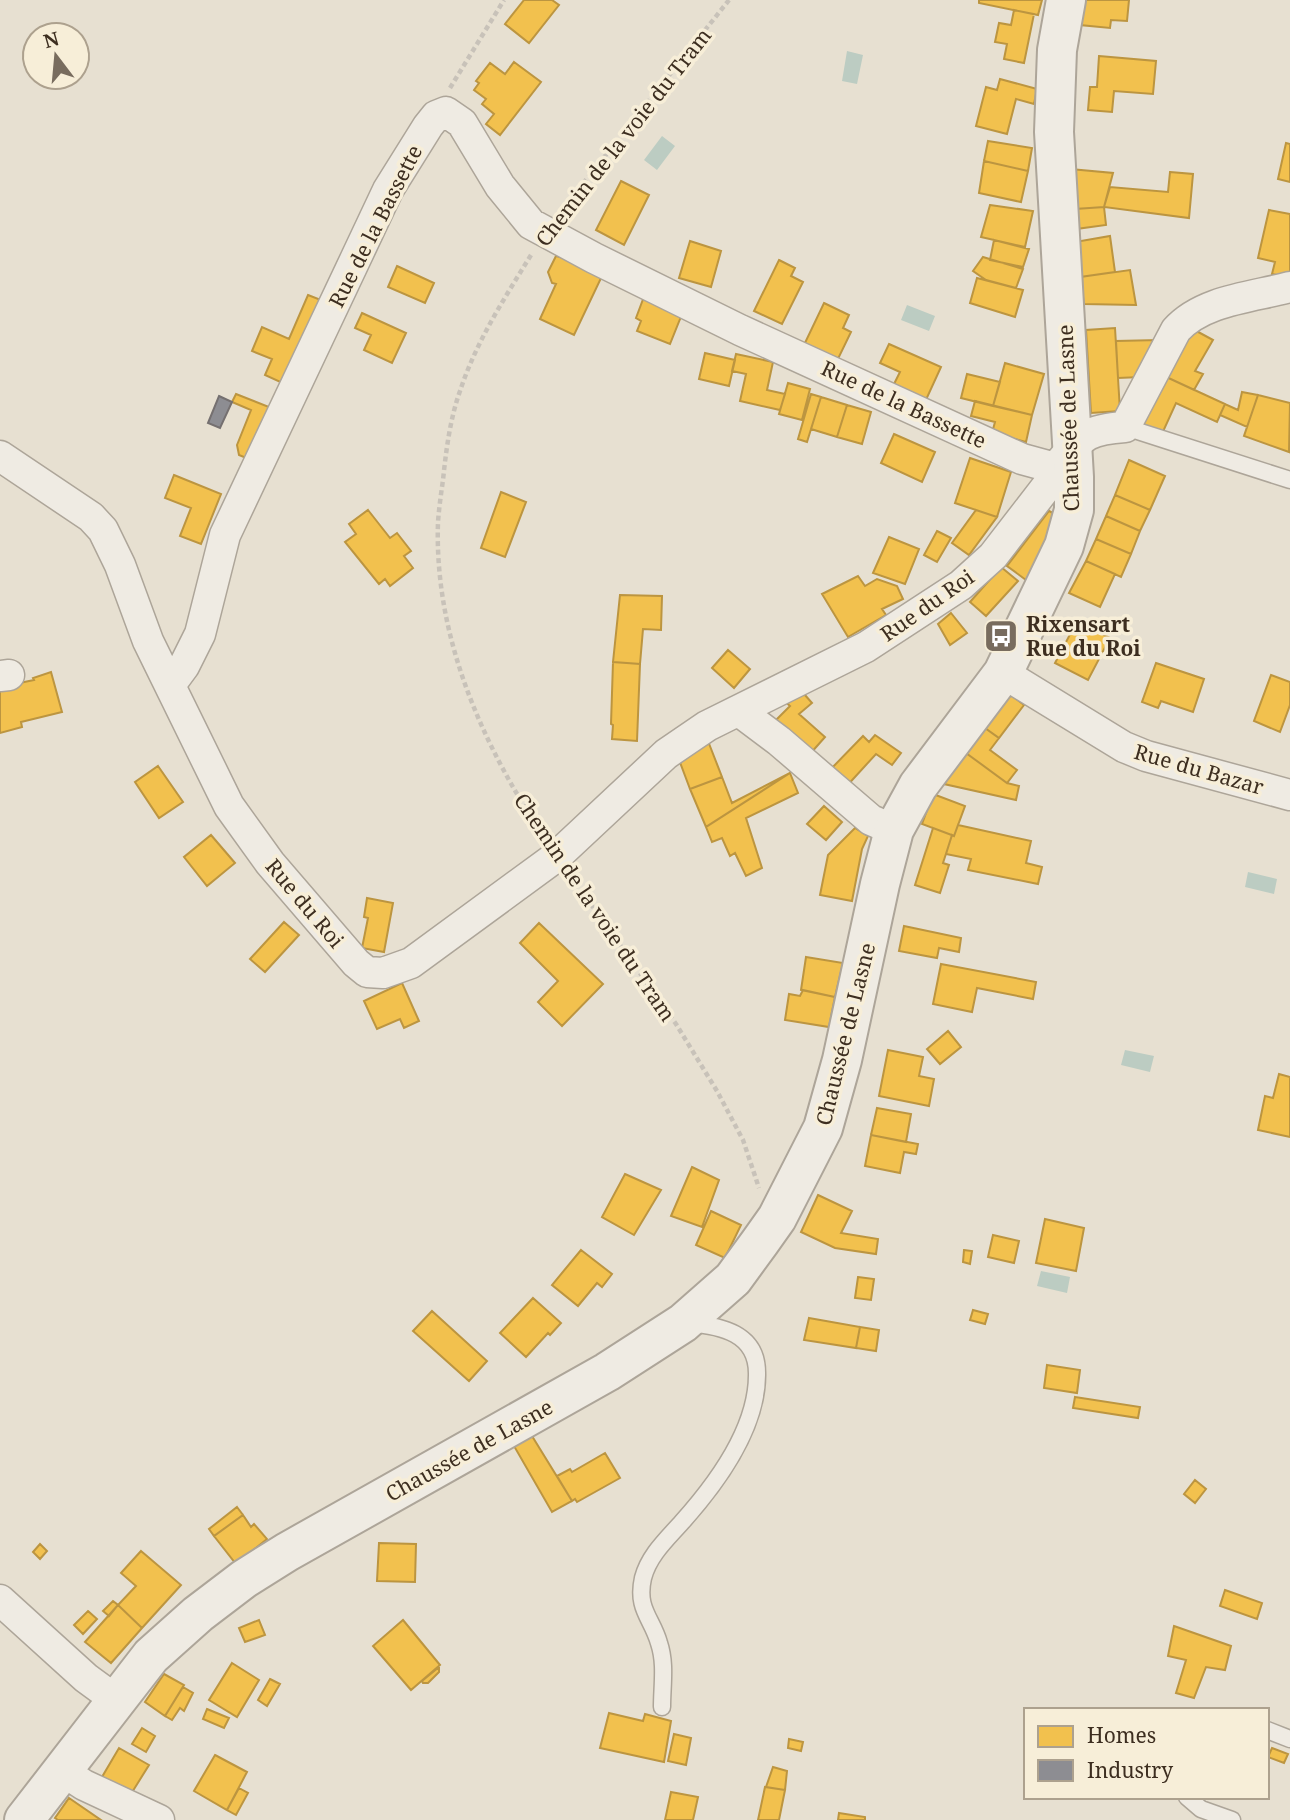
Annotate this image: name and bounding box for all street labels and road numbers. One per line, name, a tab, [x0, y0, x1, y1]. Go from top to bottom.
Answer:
street label: Chemin de la voie du Tram	[529, 22, 717, 252]
street label: Rue de la Bassette	[322, 140, 428, 312]
street label: Chaussée de Lasne	[1051, 324, 1085, 512]
street label: Rue de la Bassette	[817, 353, 991, 455]
street label: Rue du Roi	[875, 562, 980, 647]
street label: Rue du Bazar	[1131, 737, 1267, 801]
street label: Chemin de la voie du Tram	[508, 787, 682, 1027]
street label: Rue du Roi	[260, 853, 351, 954]
street label: Chaussée de Lasne	[809, 940, 881, 1128]
street label: Chaussée de Lasne	[380, 1392, 558, 1508]

